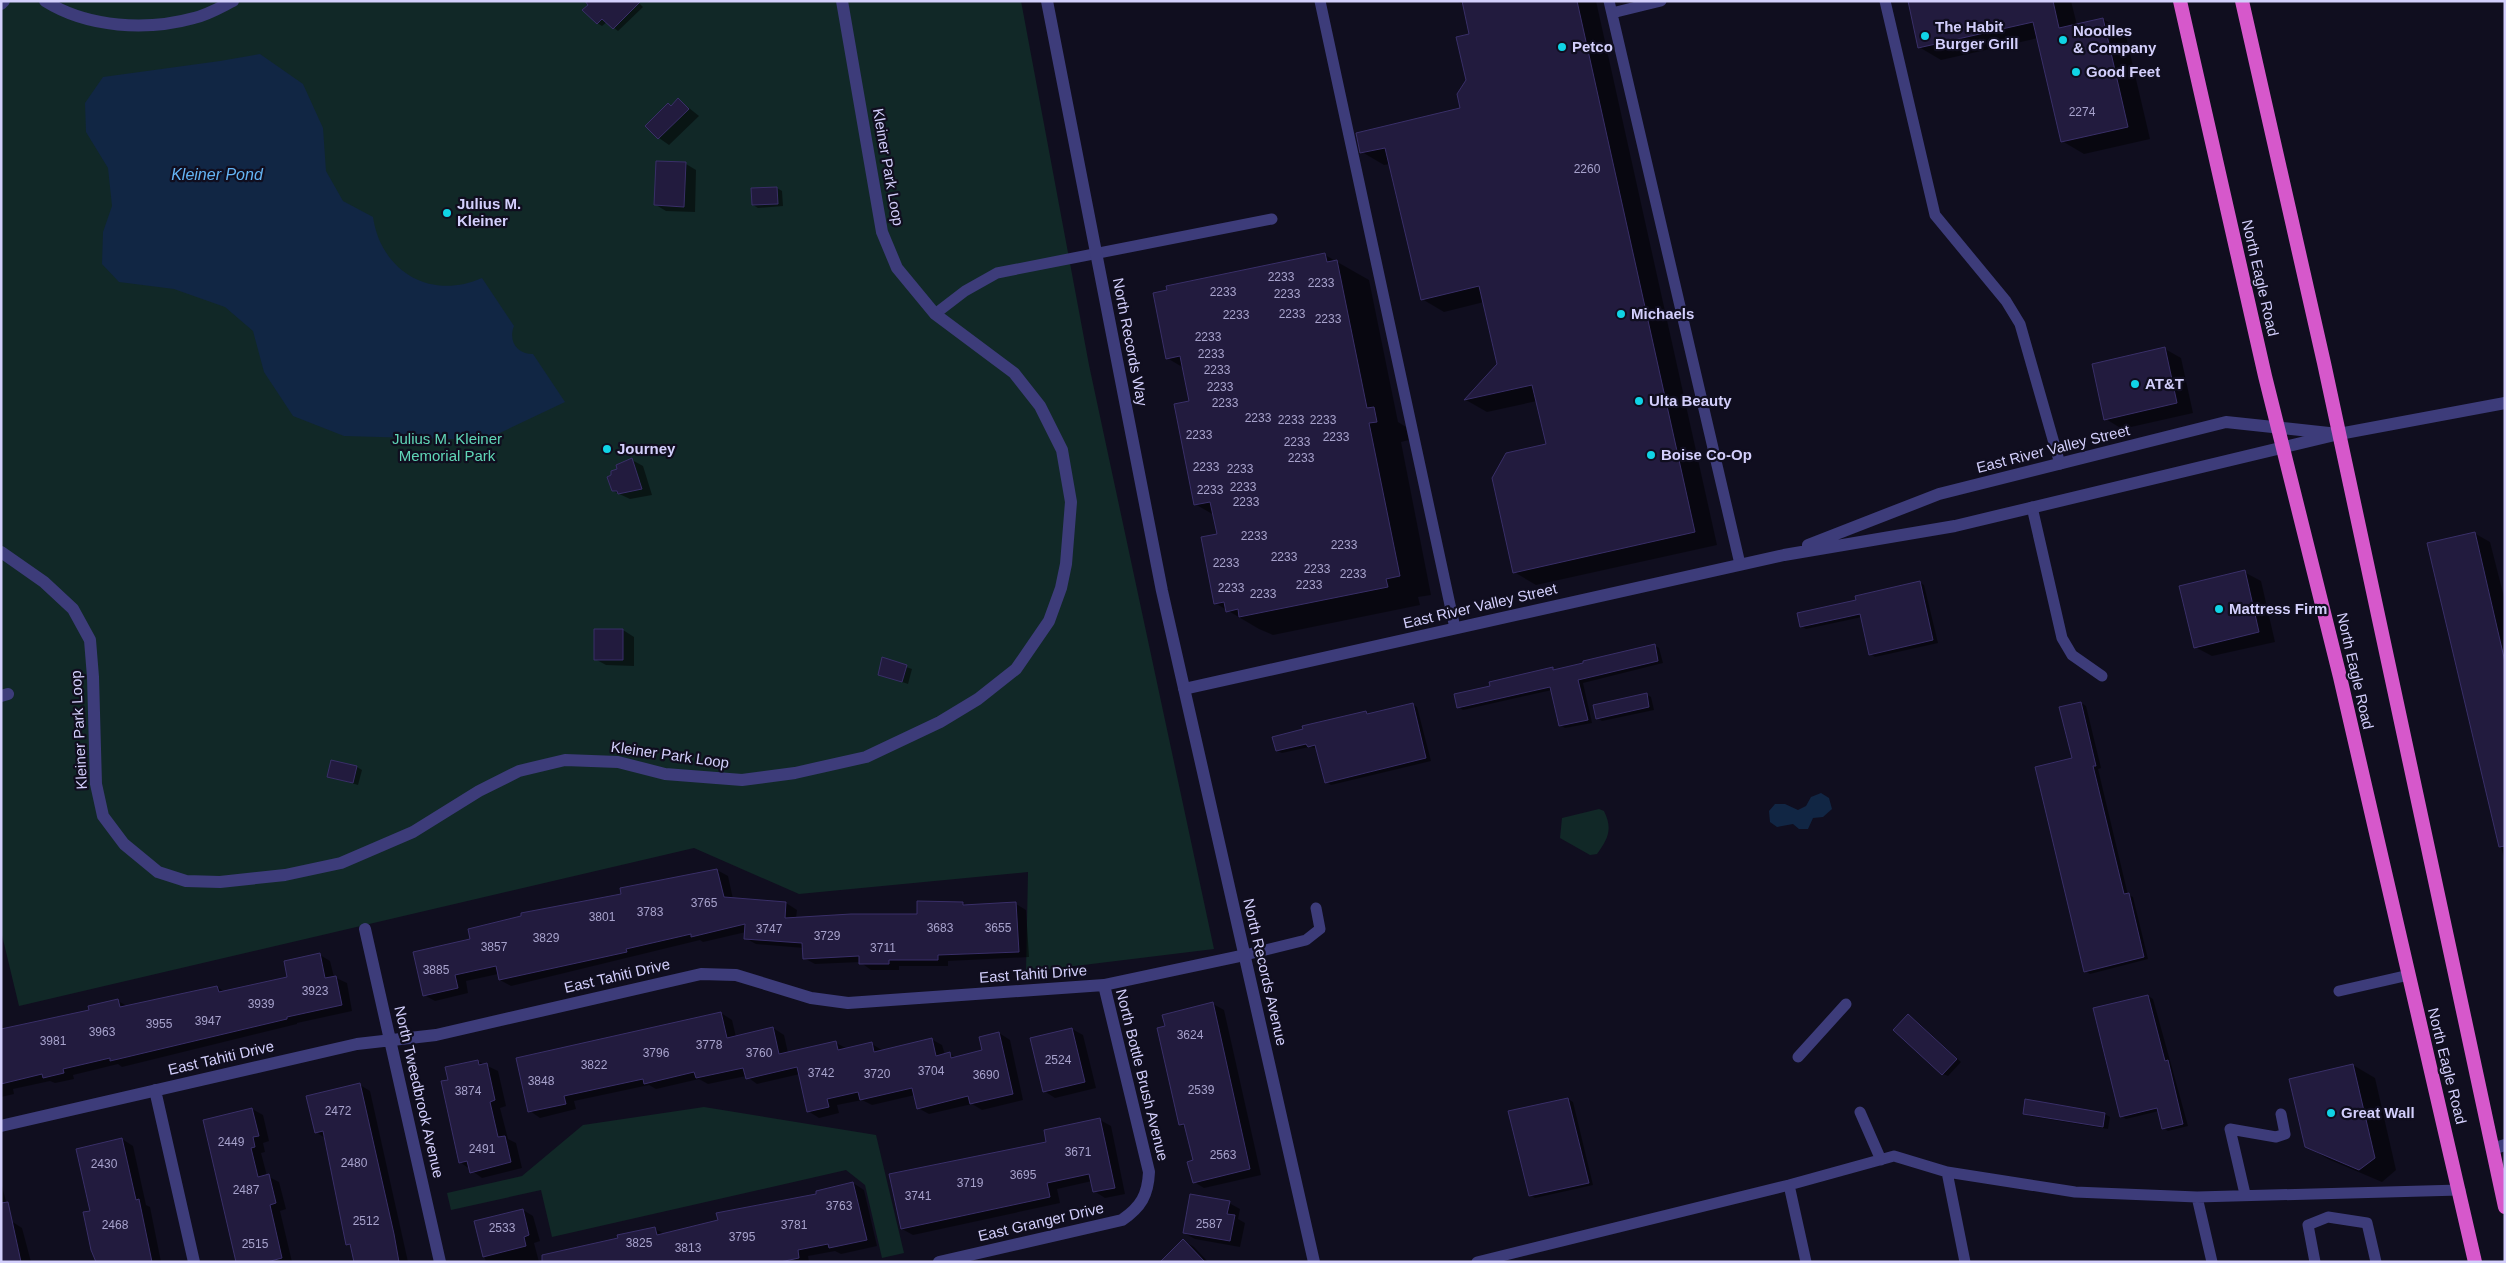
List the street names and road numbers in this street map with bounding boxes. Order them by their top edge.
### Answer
street label: Kleiner Park Loop [870,107,907,227]
street label: North Eagle Road [2239,218,2282,338]
street label: North Records Way [1110,276,1151,408]
street label: East River Valley Street [1975,421,2132,476]
street label: East River Valley Street [1401,579,1559,631]
street label: North Eagle Road [2334,611,2377,731]
street label: Kleiner Park Loop [67,670,90,790]
street label: Kleiner Park Loop [610,738,730,771]
street label: North Records Avenue [1240,897,1291,1047]
street label: East Tahiti Drive [562,955,671,996]
street label: East Tahiti Drive [978,961,1087,986]
street label: North Bottle Brush Avenue [1113,987,1172,1163]
street label: North Tweedbrook Avenue [391,1004,448,1180]
street label: North Eagle Road [2425,1006,2470,1126]
street label: East Tahiti Drive [166,1037,275,1078]
street label: East Granger Drive [976,1199,1105,1244]

